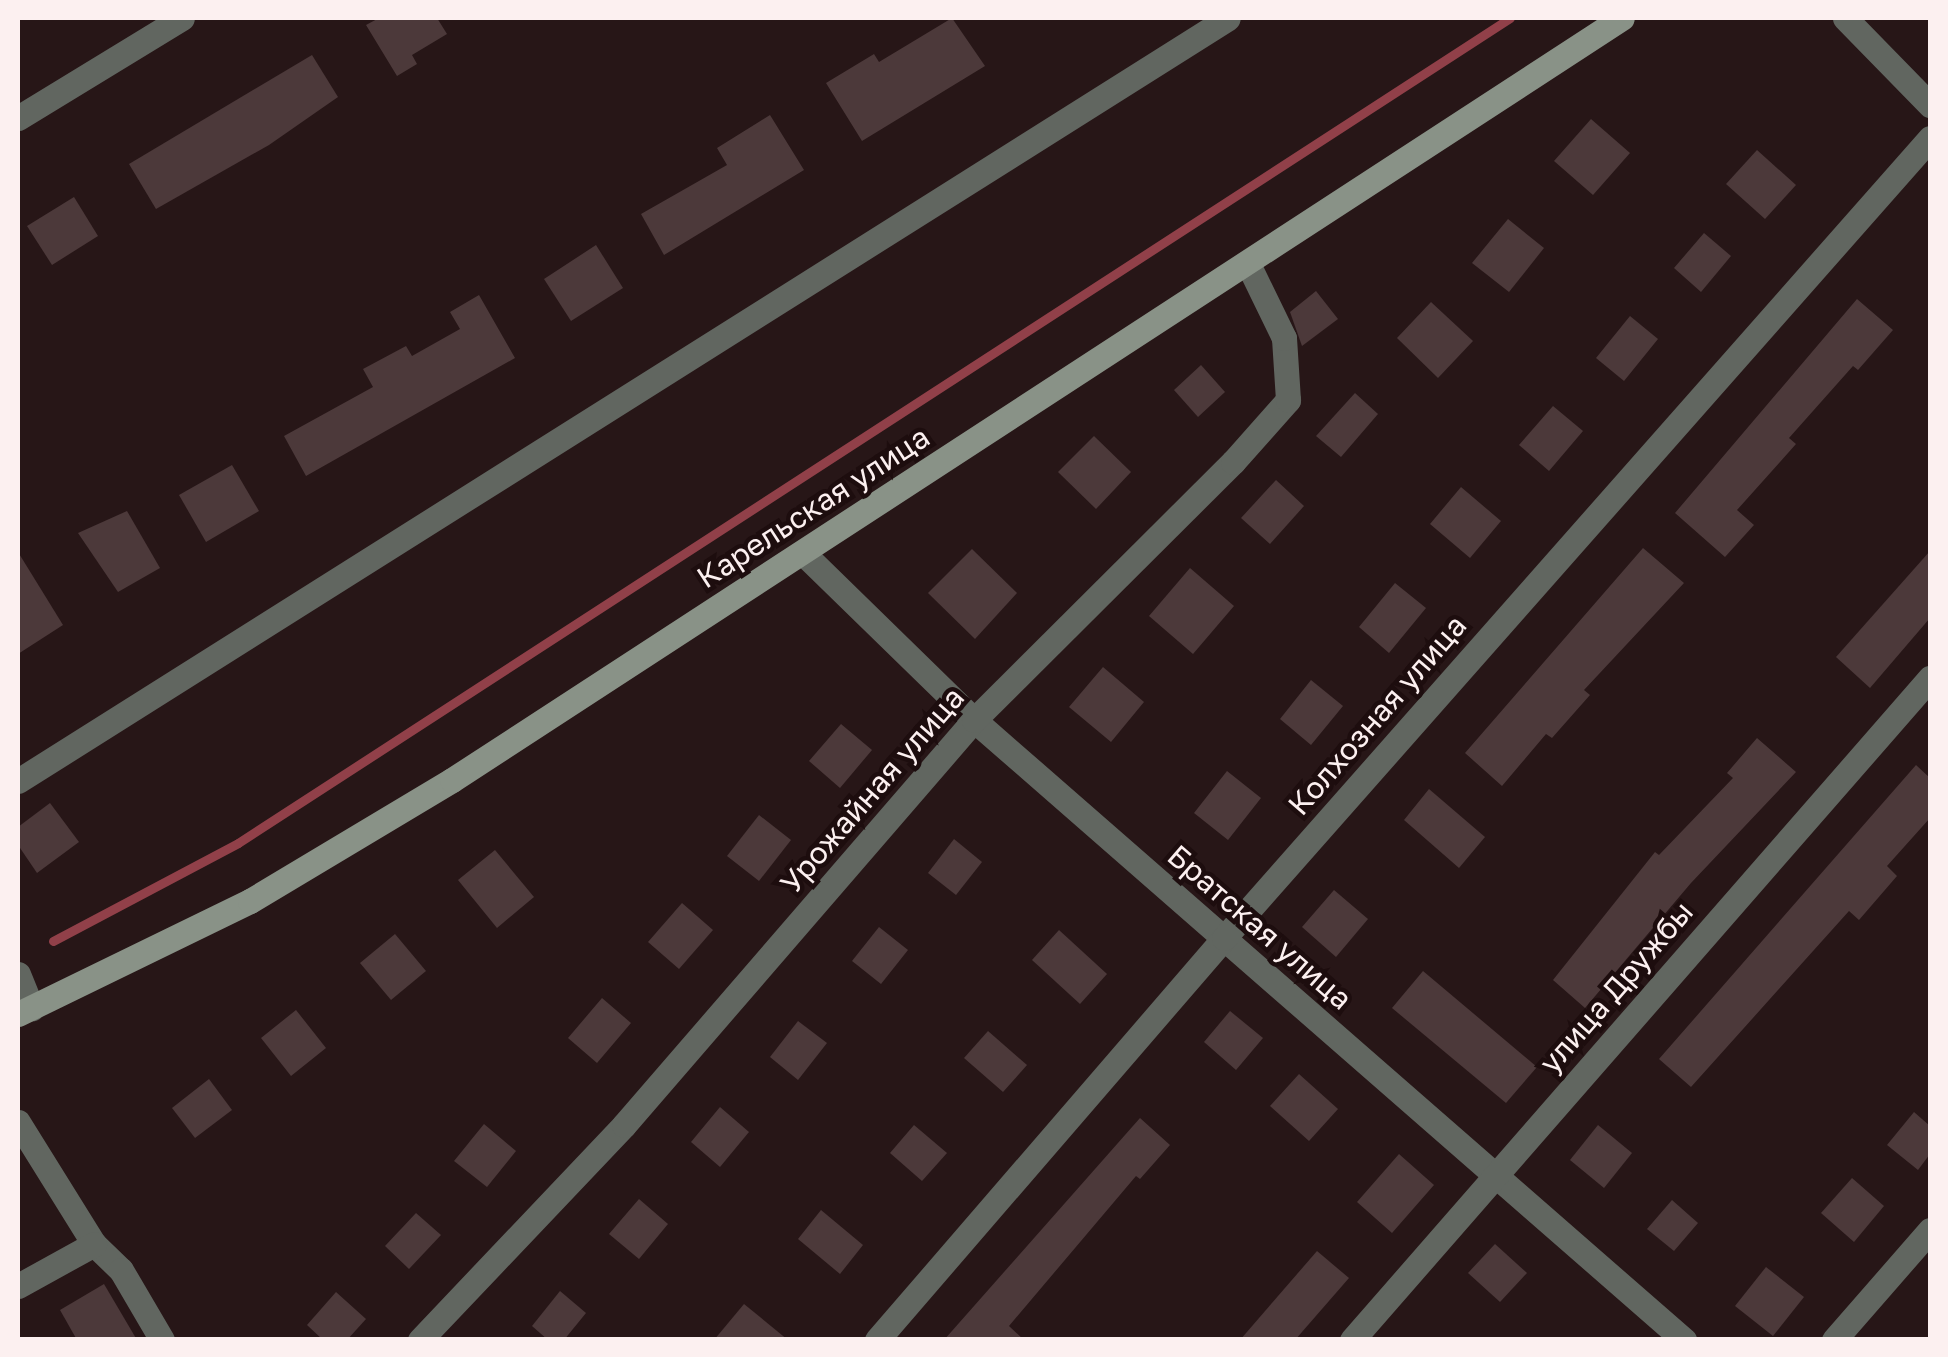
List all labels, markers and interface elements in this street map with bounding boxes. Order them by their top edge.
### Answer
street label: Карельская улица [690,419,936,595]
street label: Колхозная улица [1280,608,1474,822]
street label: Урожайная улица [773,680,971,900]
street label: Братская улица [1161,837,1359,1017]
street label: улица Дружбы [1532,894,1700,1080]

